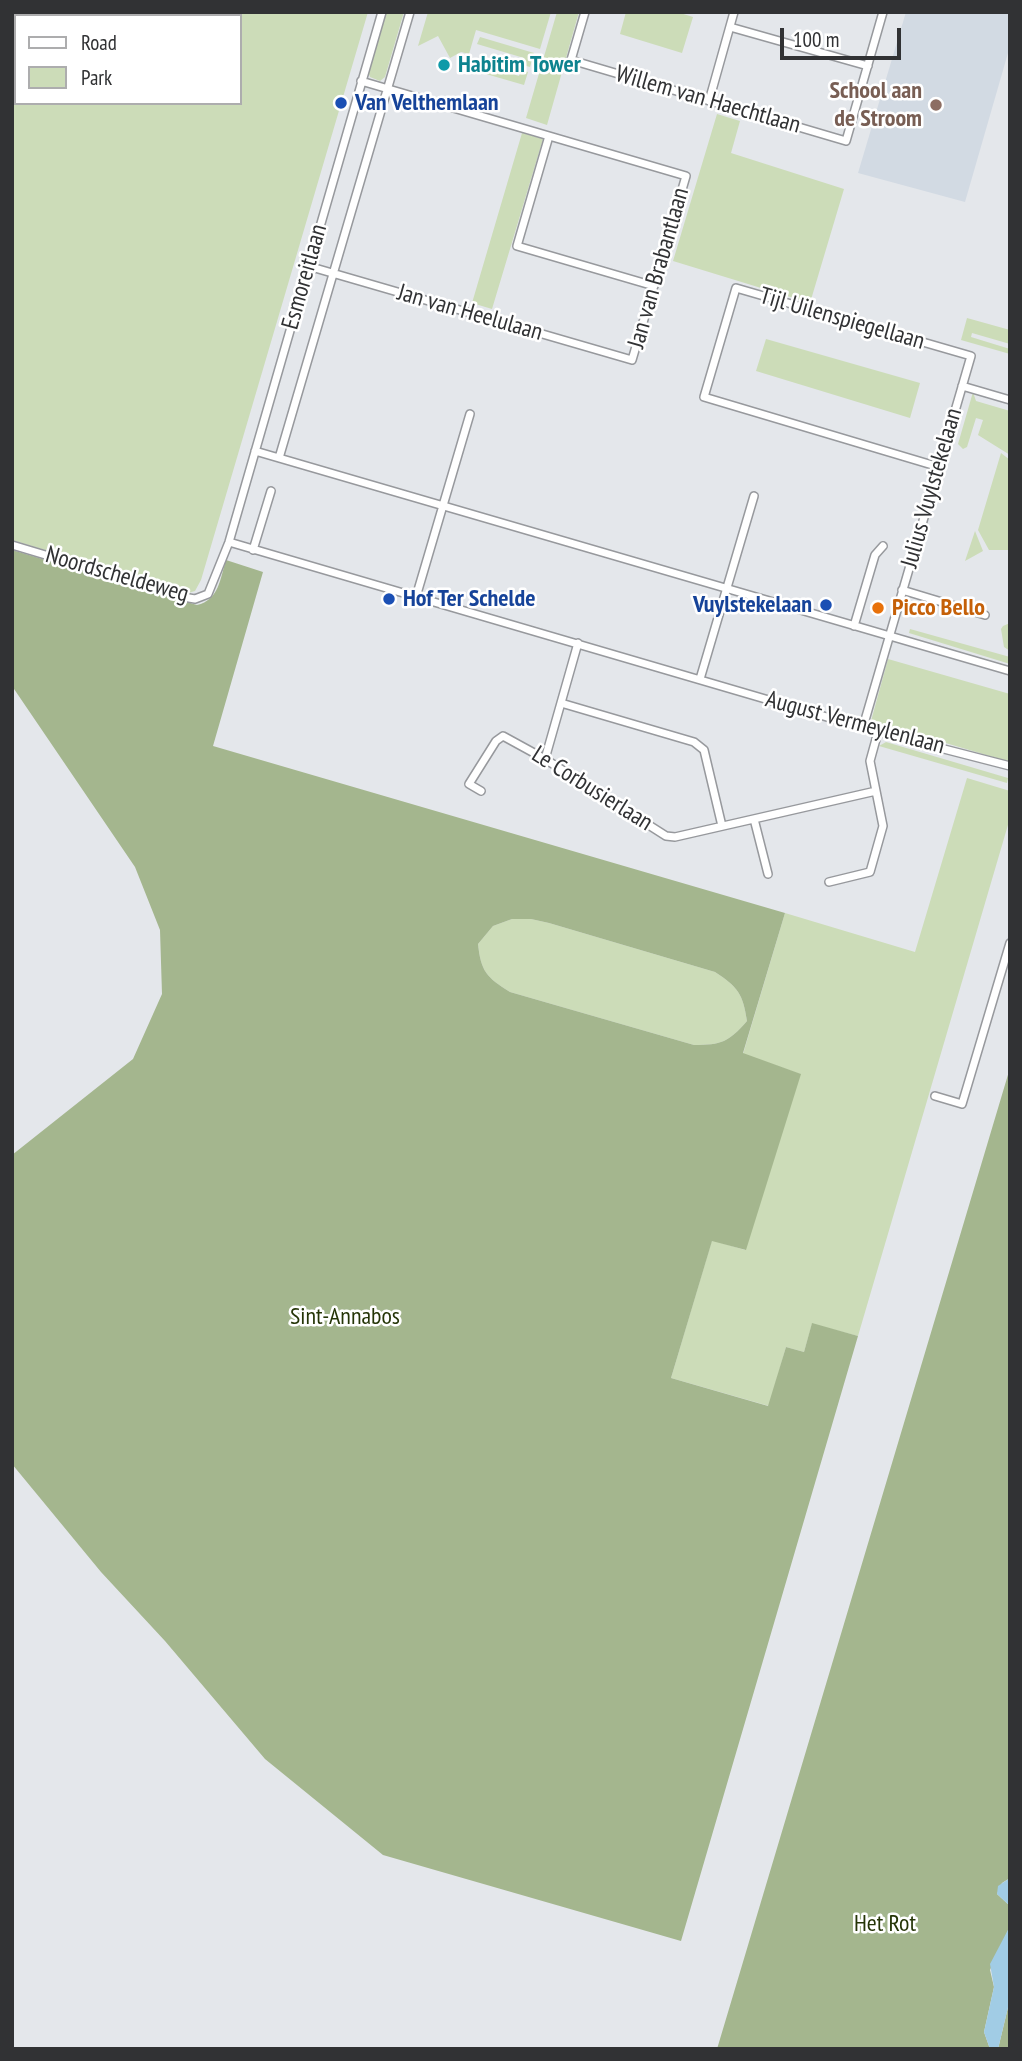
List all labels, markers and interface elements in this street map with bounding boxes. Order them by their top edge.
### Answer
legend [14,14,242,105]
scale bar [784,14,905,58]
text: 100 m [793,26,839,53]
text: Road [81,29,117,56]
place label: Habitim Tower [458,51,581,79]
marker: Habitim Tower [436,57,452,73]
street label: Willem van Haechtlaan [612,60,804,140]
text: Park [81,64,112,91]
place label: School aan de Stroom [830,77,922,133]
place label: Van Velthemlaan [355,89,499,117]
marker: Van Velthemlaan [333,95,349,111]
marker: School aan de Stroom [928,97,944,113]
street label: Jan van Brabantlaan [622,184,696,352]
street label: Esmoreitlaan [276,221,334,333]
street label: Jan van Heelulaan [394,279,546,347]
street label: Tijl Uilenspiegellaan [756,282,928,356]
street label: Julius Vuylstekelaan [895,405,969,571]
street label: Noordscheldeweg [42,541,192,609]
place label: Hof Ter Schelde [403,585,535,613]
marker: Hof Ter Schelde [381,591,397,607]
place label: Vuylstekelaan [693,591,812,619]
place label: Picco Bello [892,594,985,622]
marker: Vuylstekelaan [818,597,834,613]
marker: Picco Bello [870,600,886,616]
street label: August Vermeylenlaan [762,685,948,761]
street label: Le Corbusierlaan [526,740,658,838]
park label: Sint-Annabos [290,1303,400,1331]
park label: Het Rot [854,1910,916,1938]

